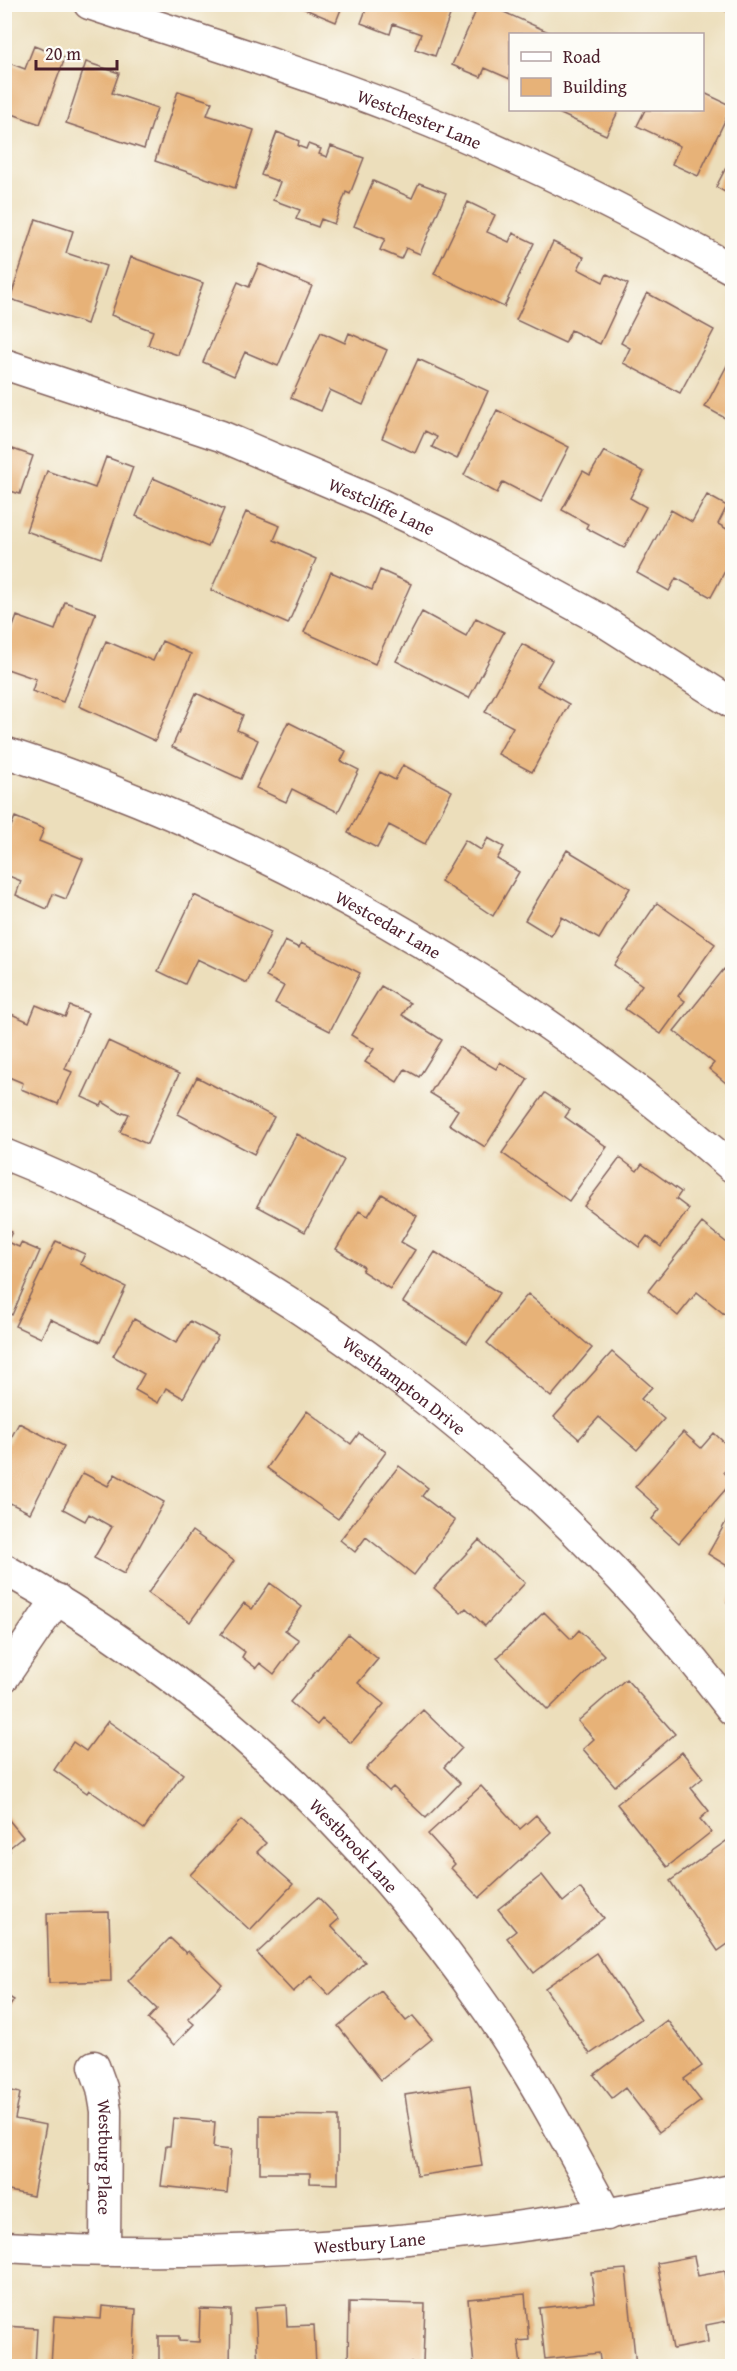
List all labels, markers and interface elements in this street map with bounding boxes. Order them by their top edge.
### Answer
scale bar [36,33,117,71]
legend [509,33,704,111]
text: 20 m [45,40,81,67]
text: Road [563,43,601,70]
text: Building [563,73,627,100]
street label: Westchester Lane [354,81,486,156]
street label: Westcliffe Lane [325,470,440,542]
street label: Westcedar Lane [331,883,447,965]
street label: Westhampton Drive [337,1329,472,1441]
street label: Westbrook Lane [303,1792,405,1898]
street label: Westburg Place [91,2097,120,2215]
street label: Westbury Lane [313,2224,427,2260]

